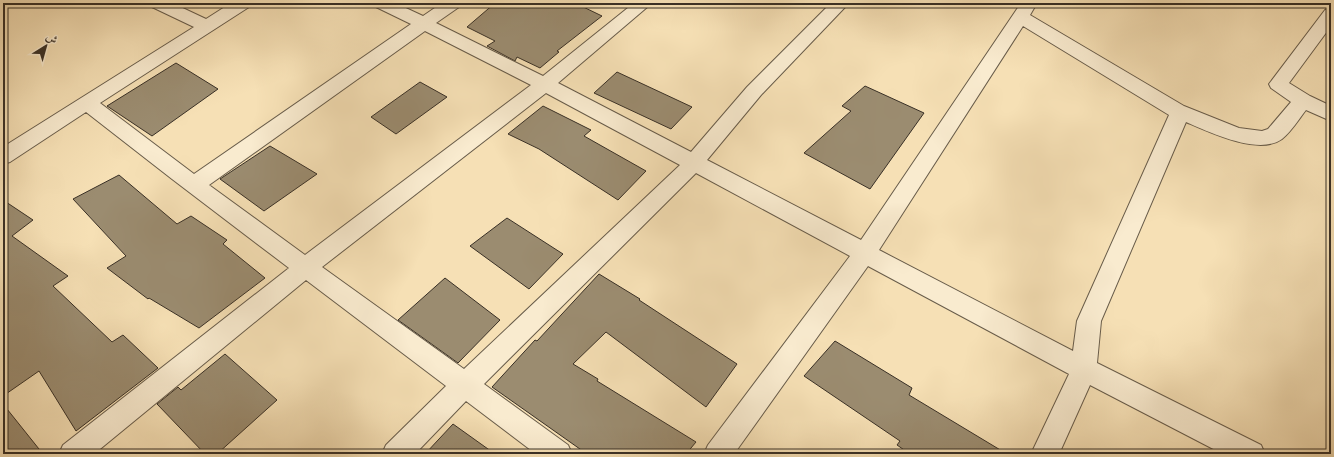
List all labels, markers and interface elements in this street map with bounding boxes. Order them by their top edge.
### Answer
north arrow [26,26,66,66]
text: ش [43,30,60,47]

